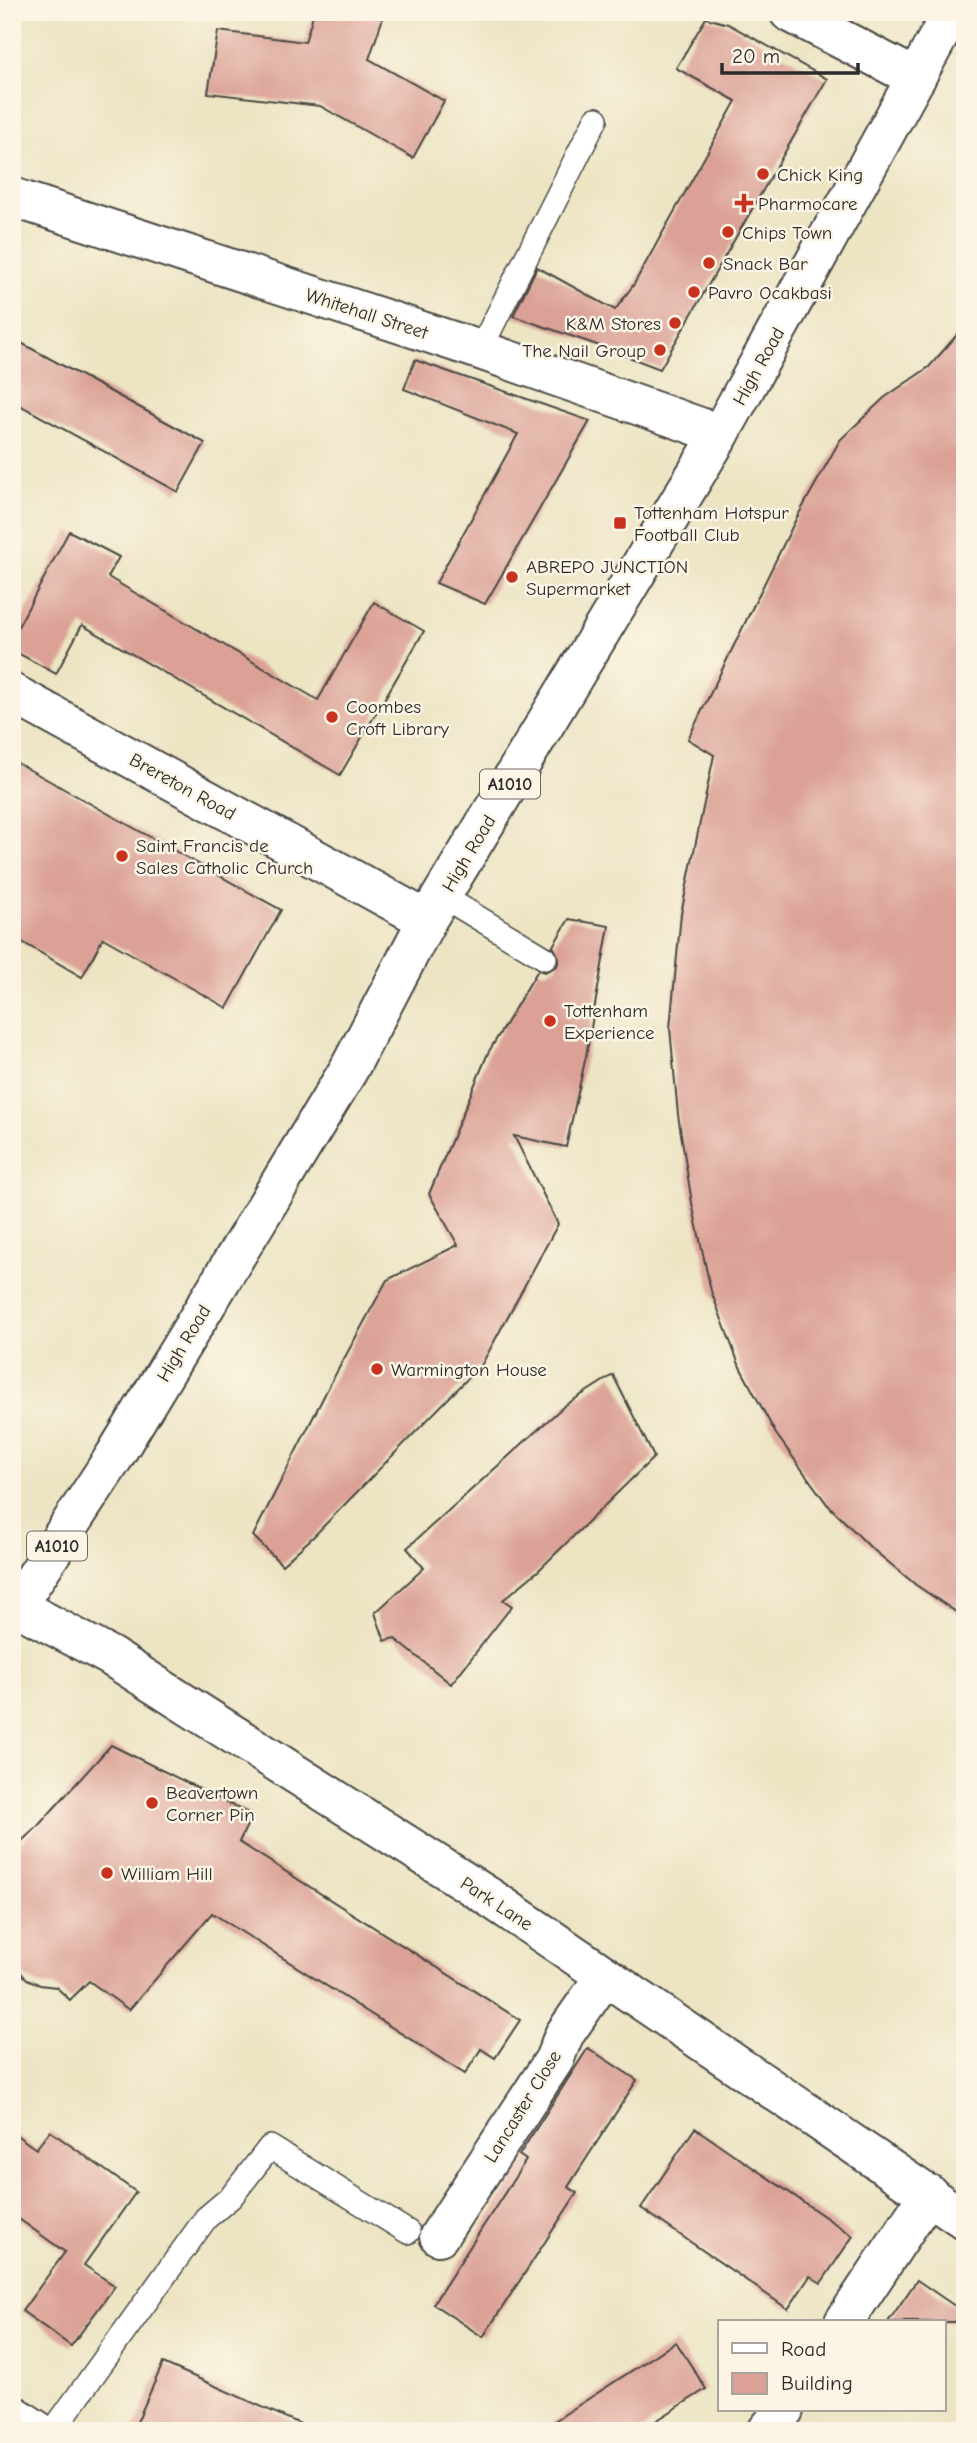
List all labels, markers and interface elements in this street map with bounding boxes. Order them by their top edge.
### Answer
scale bar [722,32,858,76]
text: 20 m [732,44,780,68]
place label: Chick King [777,164,863,186]
marker: Chick King [755,166,771,182]
place label: Pharmocare [758,193,858,215]
marker: Pharmocare [736,195,752,211]
place label: Chips Town [742,222,832,244]
marker: Chips Town [720,224,736,240]
place label: Snack Bar [723,253,808,275]
marker: Snack Bar [701,255,717,271]
place label: Pavro Ocakbasi [708,282,832,304]
street label: Whitehall Street [303,284,431,344]
marker: Pavro Ocakbasi [686,284,702,300]
place label: K&M Stores [566,313,661,335]
marker: K&M Stores [667,315,683,331]
street label: High Road [728,324,789,409]
place label: The Nail Group [522,340,646,362]
marker: The Nail Group [652,342,668,358]
place label: Tottenham Hotspur Football Club [634,502,789,546]
marker: Tottenham Hotspur Football Club [612,515,628,531]
place label: ABREPO JUNCTION Supermarket [526,556,688,600]
marker: ABREPO JUNCTION Supermarket [504,569,520,585]
place label: Coombes Croft Library [346,696,449,740]
marker: Coombes Croft Library [324,709,340,725]
street label: Brereton Road [126,749,239,825]
road number: A1010 [480,770,540,798]
street label: High Road [437,811,500,896]
place label: Saint Francis de Sales Catholic Church [136,835,313,879]
marker: Saint Francis de Sales Catholic Church [114,848,130,864]
place label: Tottenham Experience [564,1000,655,1044]
marker: Tottenham Experience [542,1013,558,1029]
street label: High Road [152,1301,215,1386]
place label: Warmington House [391,1359,547,1381]
marker: Warmington House [369,1361,385,1377]
road number: A1010 [27,1532,87,1560]
place label: Beavertown Corner Pin [166,1782,258,1826]
marker: Beavertown Corner Pin [144,1795,160,1811]
place label: William Hill [121,1863,213,1885]
marker: William Hill [99,1865,115,1881]
street label: Park Lane [456,1872,537,1935]
street label: Lancaster Close [480,2047,566,2167]
legend [718,2320,946,2412]
text: Road [781,2337,826,2361]
text: Building [781,2371,853,2395]

